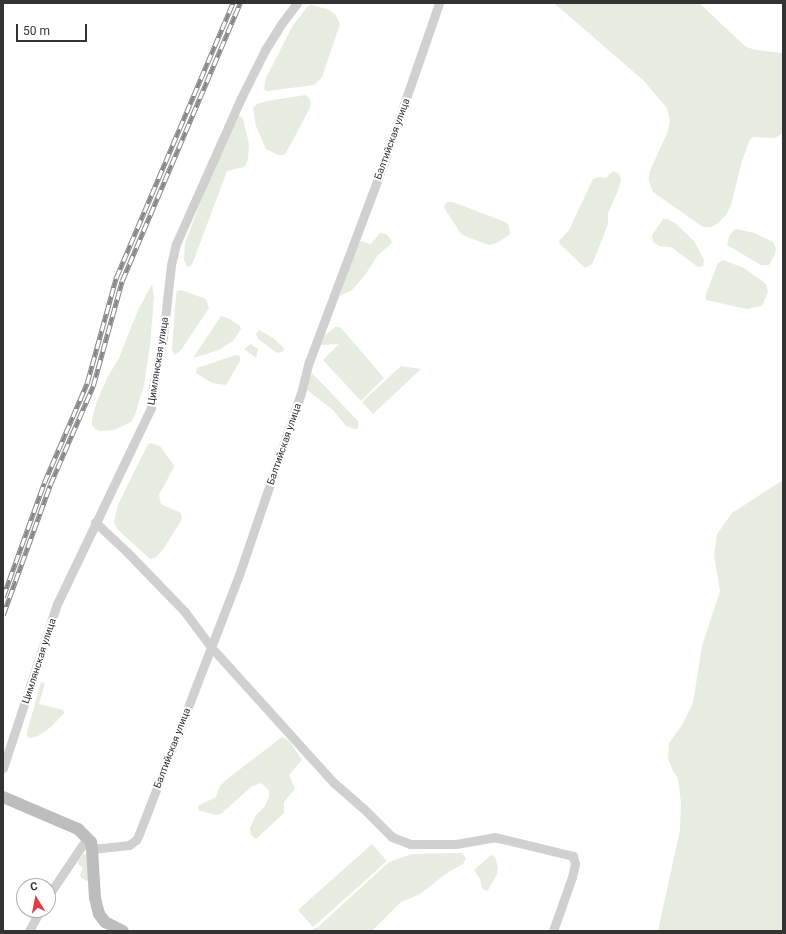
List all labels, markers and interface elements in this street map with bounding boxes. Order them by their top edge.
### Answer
scale bar [18,16,89,42]
text: 50 m [23,24,50,38]
street label: Балтийская улица [372,97,412,181]
street label: Цимлянская улица [145,316,171,406]
street label: Балтийская улица [264,402,304,486]
street label: Цимлянская улица [20,617,58,705]
street label: Балтийская улица [151,706,193,790]
north arrow [16,878,56,918]
text: С [29,880,39,894]

